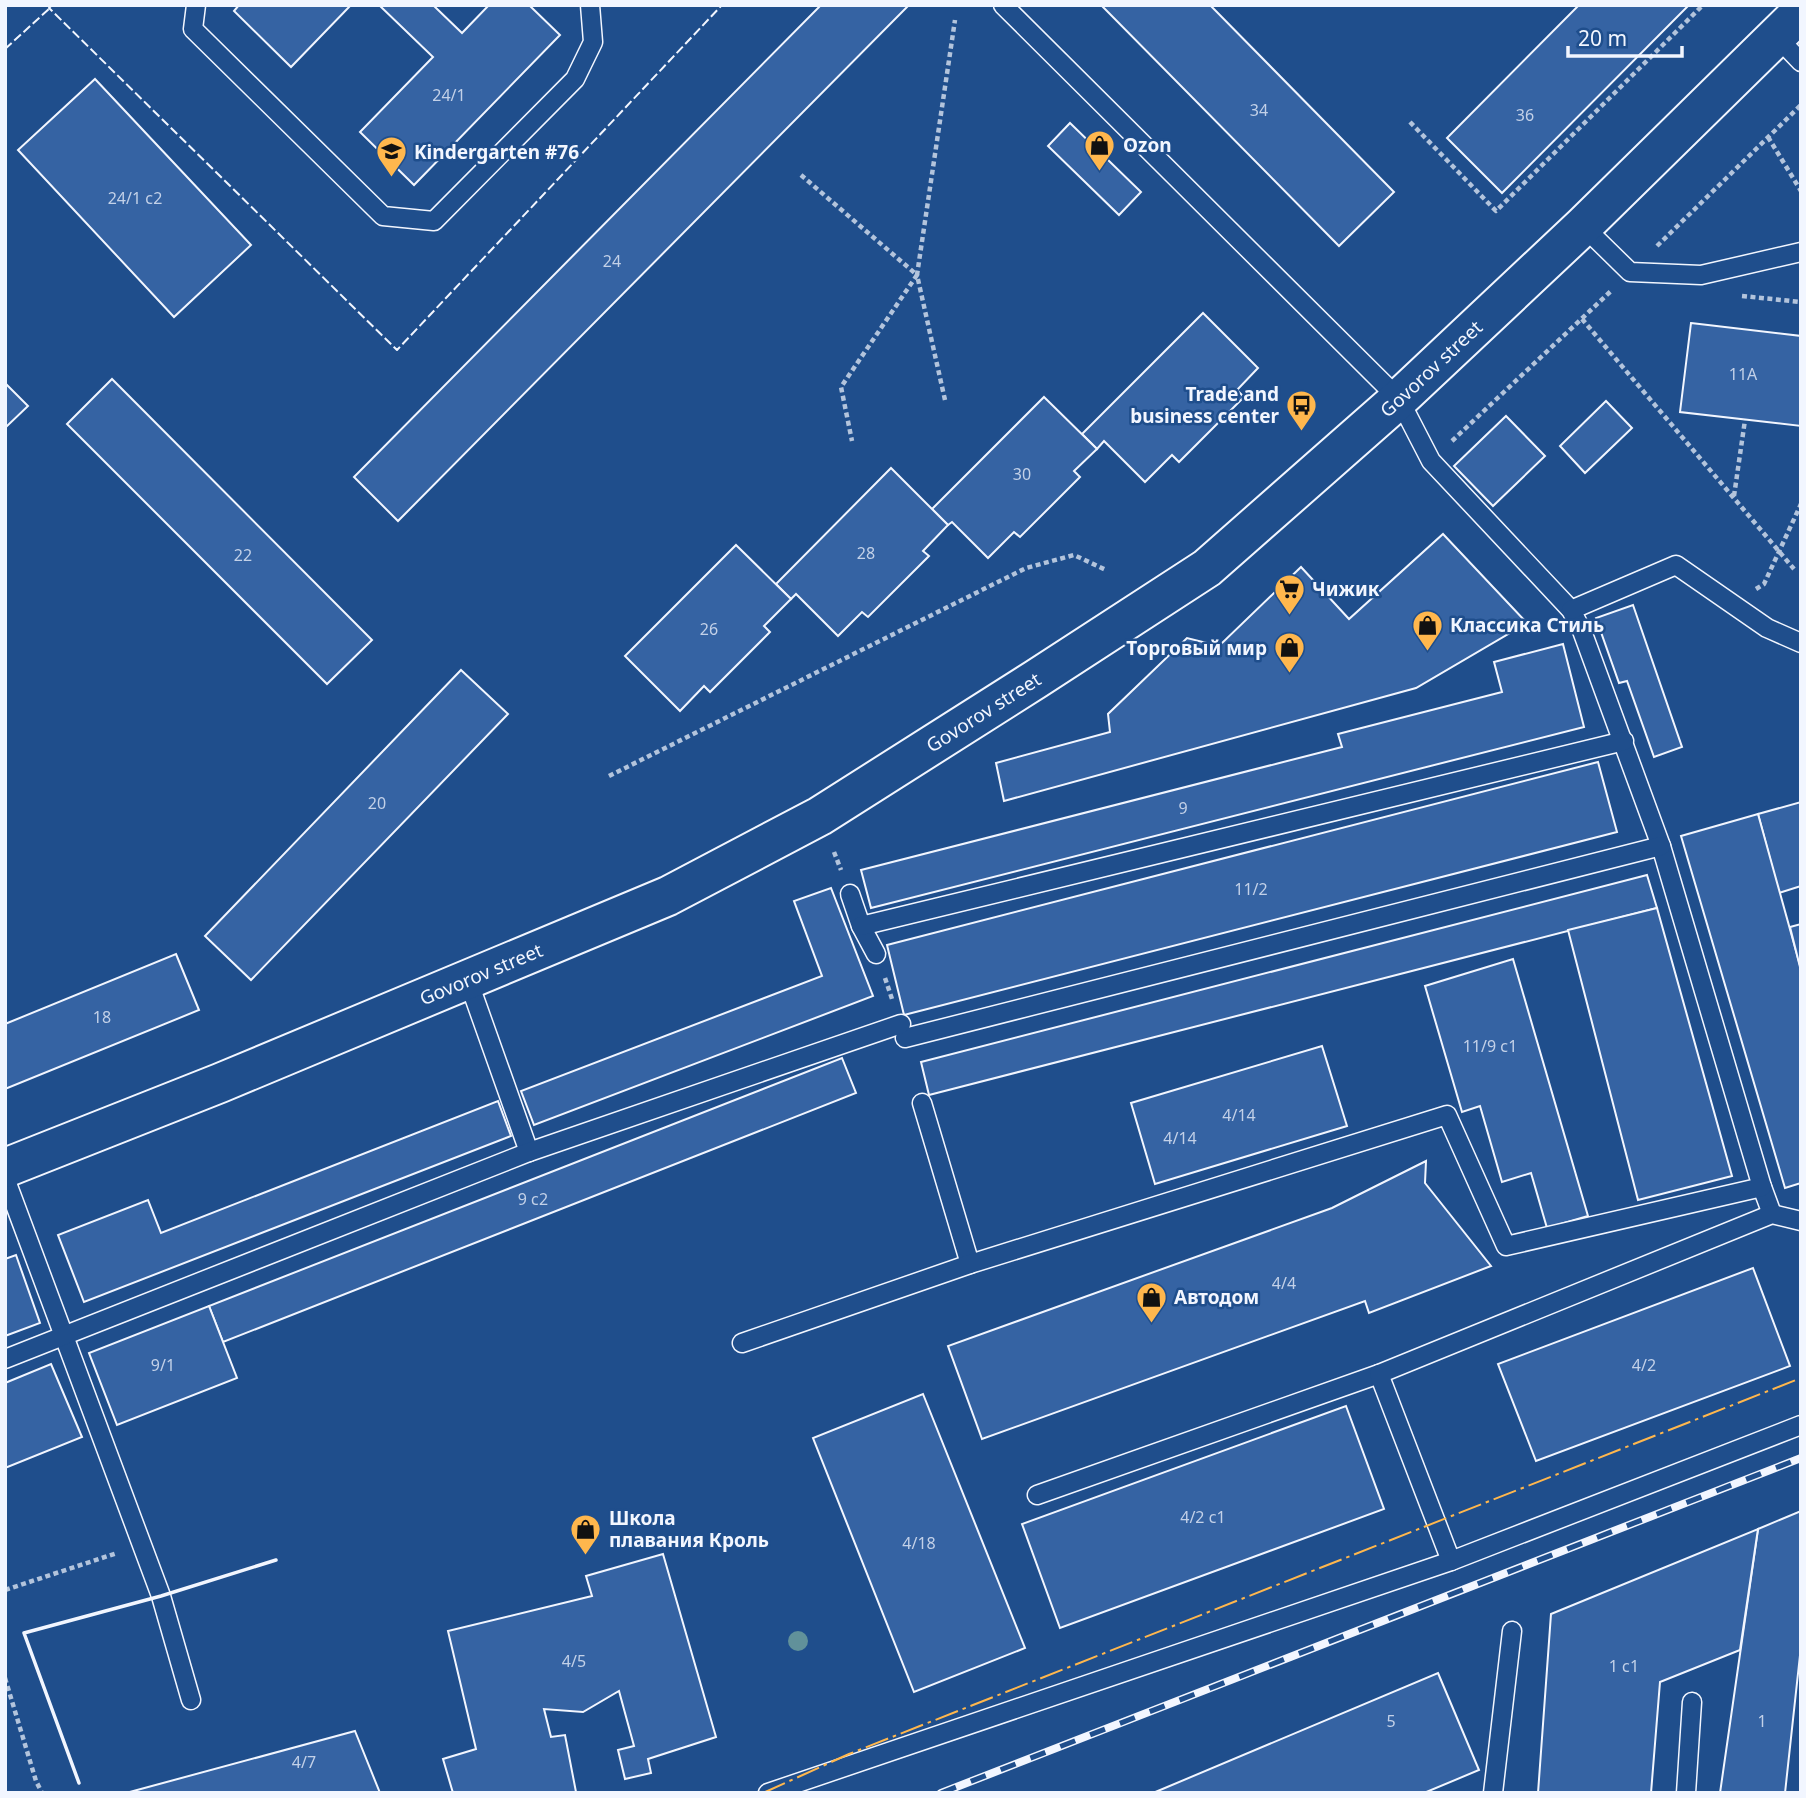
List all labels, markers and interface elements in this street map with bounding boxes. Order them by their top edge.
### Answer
scale bar [1568,14,1682,58]
text: 20 m [1578,24,1627,52]
house number: 24/1 [432,84,466,106]
house number: 34 [1250,99,1268,121]
house number: 36 [1516,104,1534,126]
shop icon: Ozon [1083,128,1117,172]
place label: Ozon [1123,132,1172,158]
school or university icon: Kindergarten #76 [374,135,408,179]
place label: Kindergarten #76 [414,139,579,165]
house number: 24/1 с2 [108,187,162,209]
house number: 24 [603,250,621,272]
street label: Govorov street [1374,314,1488,423]
house number: 11А [1729,363,1758,385]
place label: Trade and business center [1130,381,1279,429]
bus stop icon: Trade and business center [1285,388,1319,432]
house number: 30 [1013,463,1031,485]
house number: 28 [857,542,875,564]
house number: 22 [234,544,252,566]
supermarket icon: Чижик [1272,572,1306,616]
place label: Чижик [1312,576,1380,602]
shop icon: Классика Стиль [1410,608,1444,652]
place label: Классика Стиль [1450,612,1604,638]
house number: 26 [700,618,718,640]
shop icon: Торговый мир [1273,631,1307,675]
place label: Торговый мир [1126,635,1267,661]
street label: Govorov street [921,666,1046,758]
house number: 20 [368,792,386,814]
house number: 9 [1178,797,1188,819]
house number: 11/2 [1234,878,1268,900]
street label: Govorov street [416,937,547,1011]
house number: 18 [93,1006,111,1028]
house number: 11/9 с1 [1463,1035,1517,1057]
house number: 4/14 [1222,1104,1256,1126]
house number: 4/14 [1163,1127,1197,1149]
house number: 9 с2 [518,1188,548,1210]
house number: 4/4 [1272,1272,1296,1294]
shop icon: Автодом [1134,1280,1168,1324]
place label: Автодом [1174,1284,1259,1310]
house number: 9/1 [151,1354,175,1376]
house number: 4/2 [1632,1354,1656,1376]
place label: Школа плавания Кроль [609,1505,769,1553]
house number: 4/2 с1 [1180,1506,1226,1528]
shop icon: Школа плавания Кроль [569,1512,603,1556]
house number: 4/18 [902,1532,936,1554]
house number: 4/5 [562,1650,586,1672]
house number: 1 с1 [1609,1655,1639,1677]
house number: 5 [1386,1710,1396,1732]
house number: 1 [1757,1710,1767,1732]
house number: 4/7 [292,1751,316,1773]

